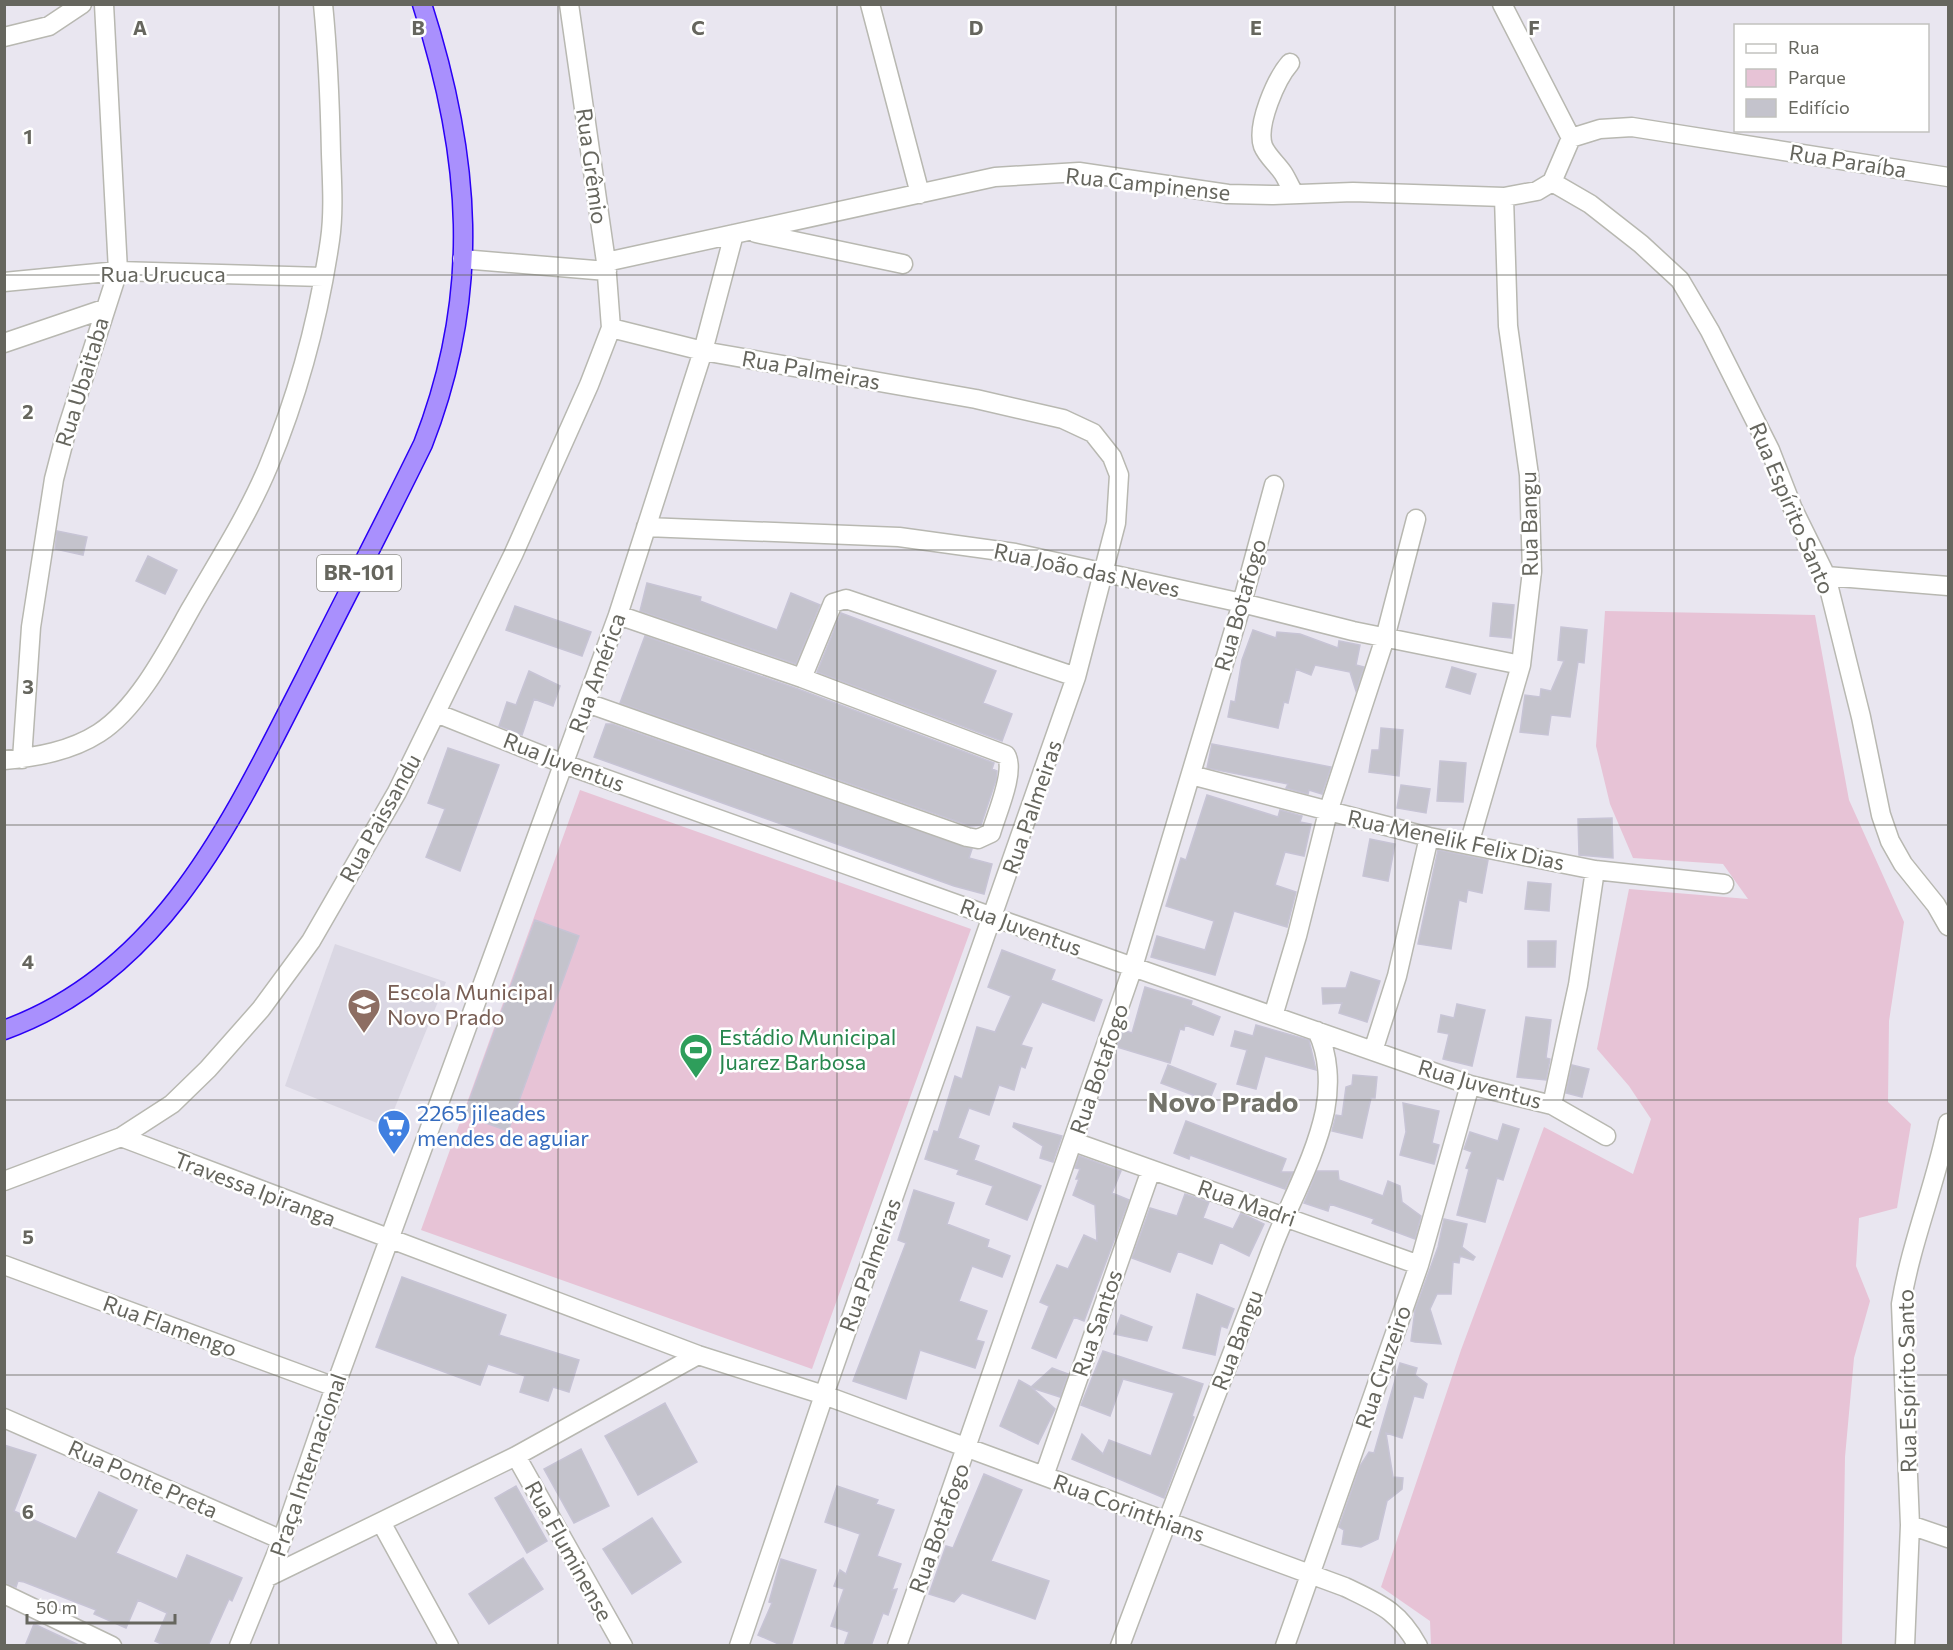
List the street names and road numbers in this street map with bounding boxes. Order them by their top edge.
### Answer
street label: Rua Grêmio [571,106,614,226]
street label: Rua Paraíba [1788,138,1909,183]
street label: Rua Campinense [1064,161,1232,206]
street label: Rua Urucuca [100,260,226,287]
street label: Rua Ubaitaba [49,314,114,450]
street label: Rua Palmeiras [740,344,882,395]
street label: Rua Espírito Santo [1744,418,1841,598]
street label: Rua Bangu [1514,471,1543,577]
street label: Rua Botafogo [1208,536,1271,674]
street label: Rua João das Neves [991,537,1183,602]
road number: BR-101 [317,555,401,591]
street label: Rua América [562,609,631,736]
street label: Rua Juventus [500,726,629,797]
street label: Rua Palmeiras [996,736,1067,877]
street label: Rua Paissandu [333,749,426,887]
street label: Rua Menelik Felix Dias [1345,803,1567,876]
street label: Rua Juventus [957,892,1086,961]
street label: Rua Botafogo [1064,1000,1134,1138]
street label: Rua Juventus [1415,1053,1545,1114]
street label: Travessa Ipiranga [170,1145,340,1232]
street label: Rua Madri [1194,1173,1300,1232]
street label: Rua Palmeiras [833,1194,906,1335]
street label: Rua Santos [1066,1266,1127,1380]
street label: Rua Bangu [1205,1286,1268,1394]
street label: Rua Flamengo [99,1289,241,1362]
street label: Rua Espírito Santo [1891,1289,1922,1473]
street label: Rua Cruzeiro [1349,1302,1416,1432]
street label: Praça Internacional [264,1370,352,1560]
street label: Rua Ponte Preta [64,1434,222,1524]
street label: Rua Botafogo [903,1459,975,1597]
street label: Rua Corinthians [1050,1468,1209,1547]
street label: Rua Fluminense [520,1476,619,1626]

